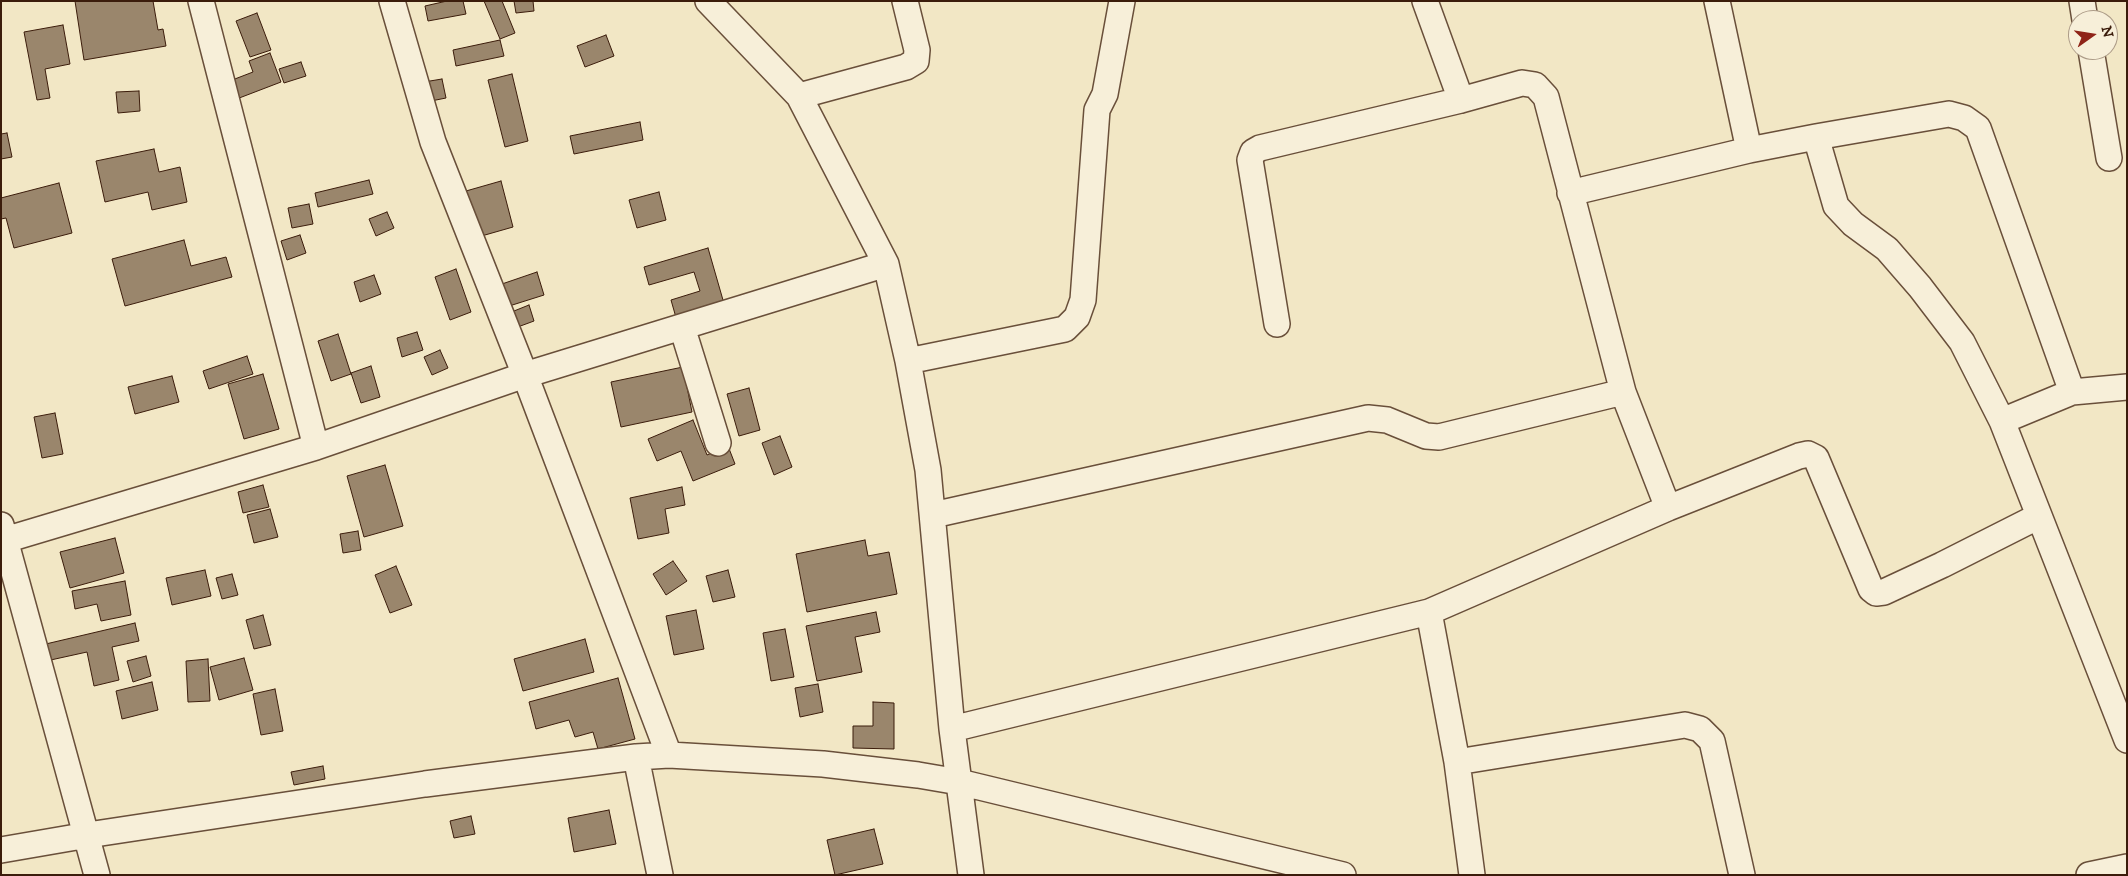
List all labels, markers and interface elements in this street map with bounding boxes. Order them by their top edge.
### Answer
north arrow [2068,10,2118,60]
text: N [2097,24,2117,39]

